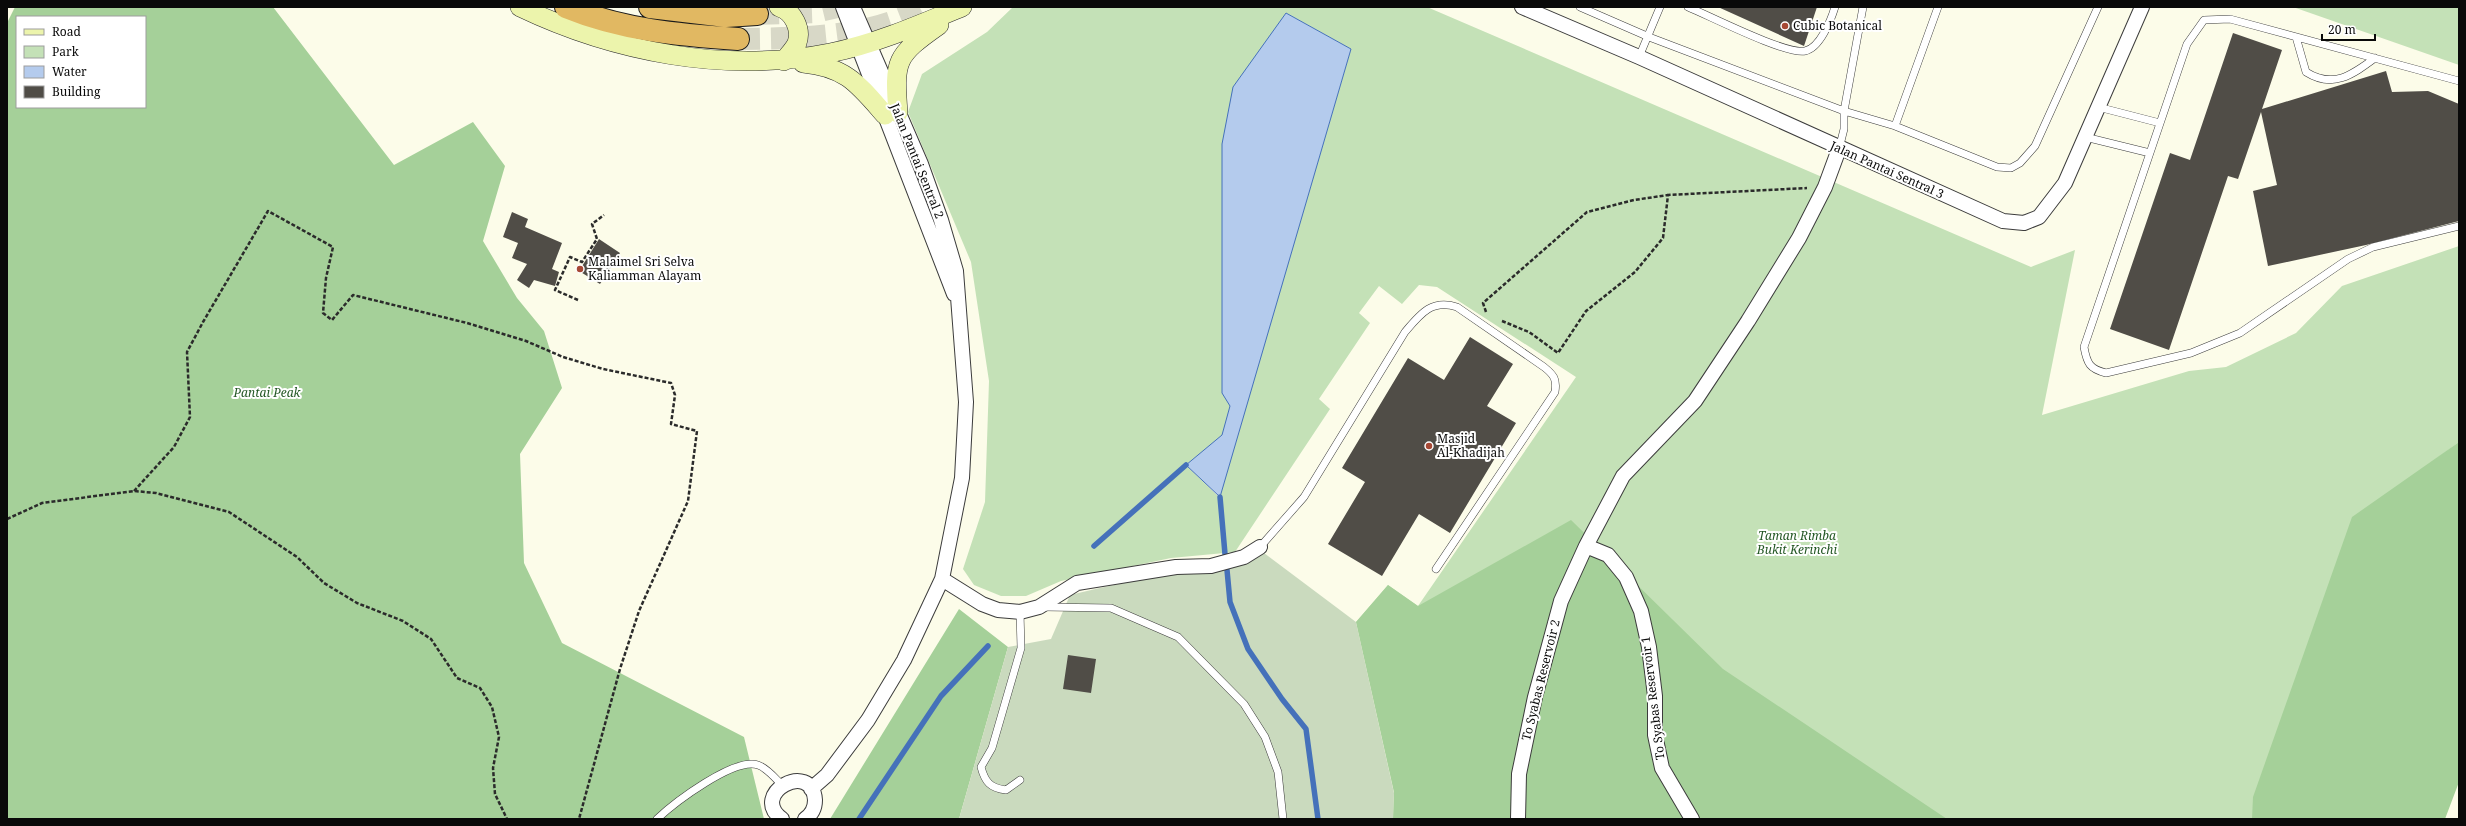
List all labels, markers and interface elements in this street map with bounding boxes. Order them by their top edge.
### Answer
legend [16,16,146,108]
scale bar [2322,16,2375,42]
place label: Cubic Botanical [1793,17,1882,34]
marker: Cubic Botanical [1780,21,1790,31]
text: 20 m [2328,21,2356,38]
text: Road [52,23,82,40]
text: Park [52,43,80,60]
text: Water [52,63,87,80]
text: Building [52,83,101,100]
street label: Jalan Pantai Sentral 2 [886,100,948,221]
street label: Jalan Pantai Sentral 3 [1827,136,1947,202]
place label: Malaimel Sri Selva Kaliamman Alayam [588,253,701,284]
marker: Malaimel Sri Selva Kaliamman Alayam [575,264,585,274]
park label: Pantai Peak [233,384,302,401]
place label: Masjid Al-Khadijah [1437,430,1505,461]
marker: Masjid Al-Khadijah [1424,441,1434,451]
park label: Taman Rimba Bukit Kerinchi [1756,527,1837,558]
street label: To Syabas Reservoir 2 [1517,618,1564,742]
street label: To Syabas Reservoir 1 [1636,635,1669,761]

